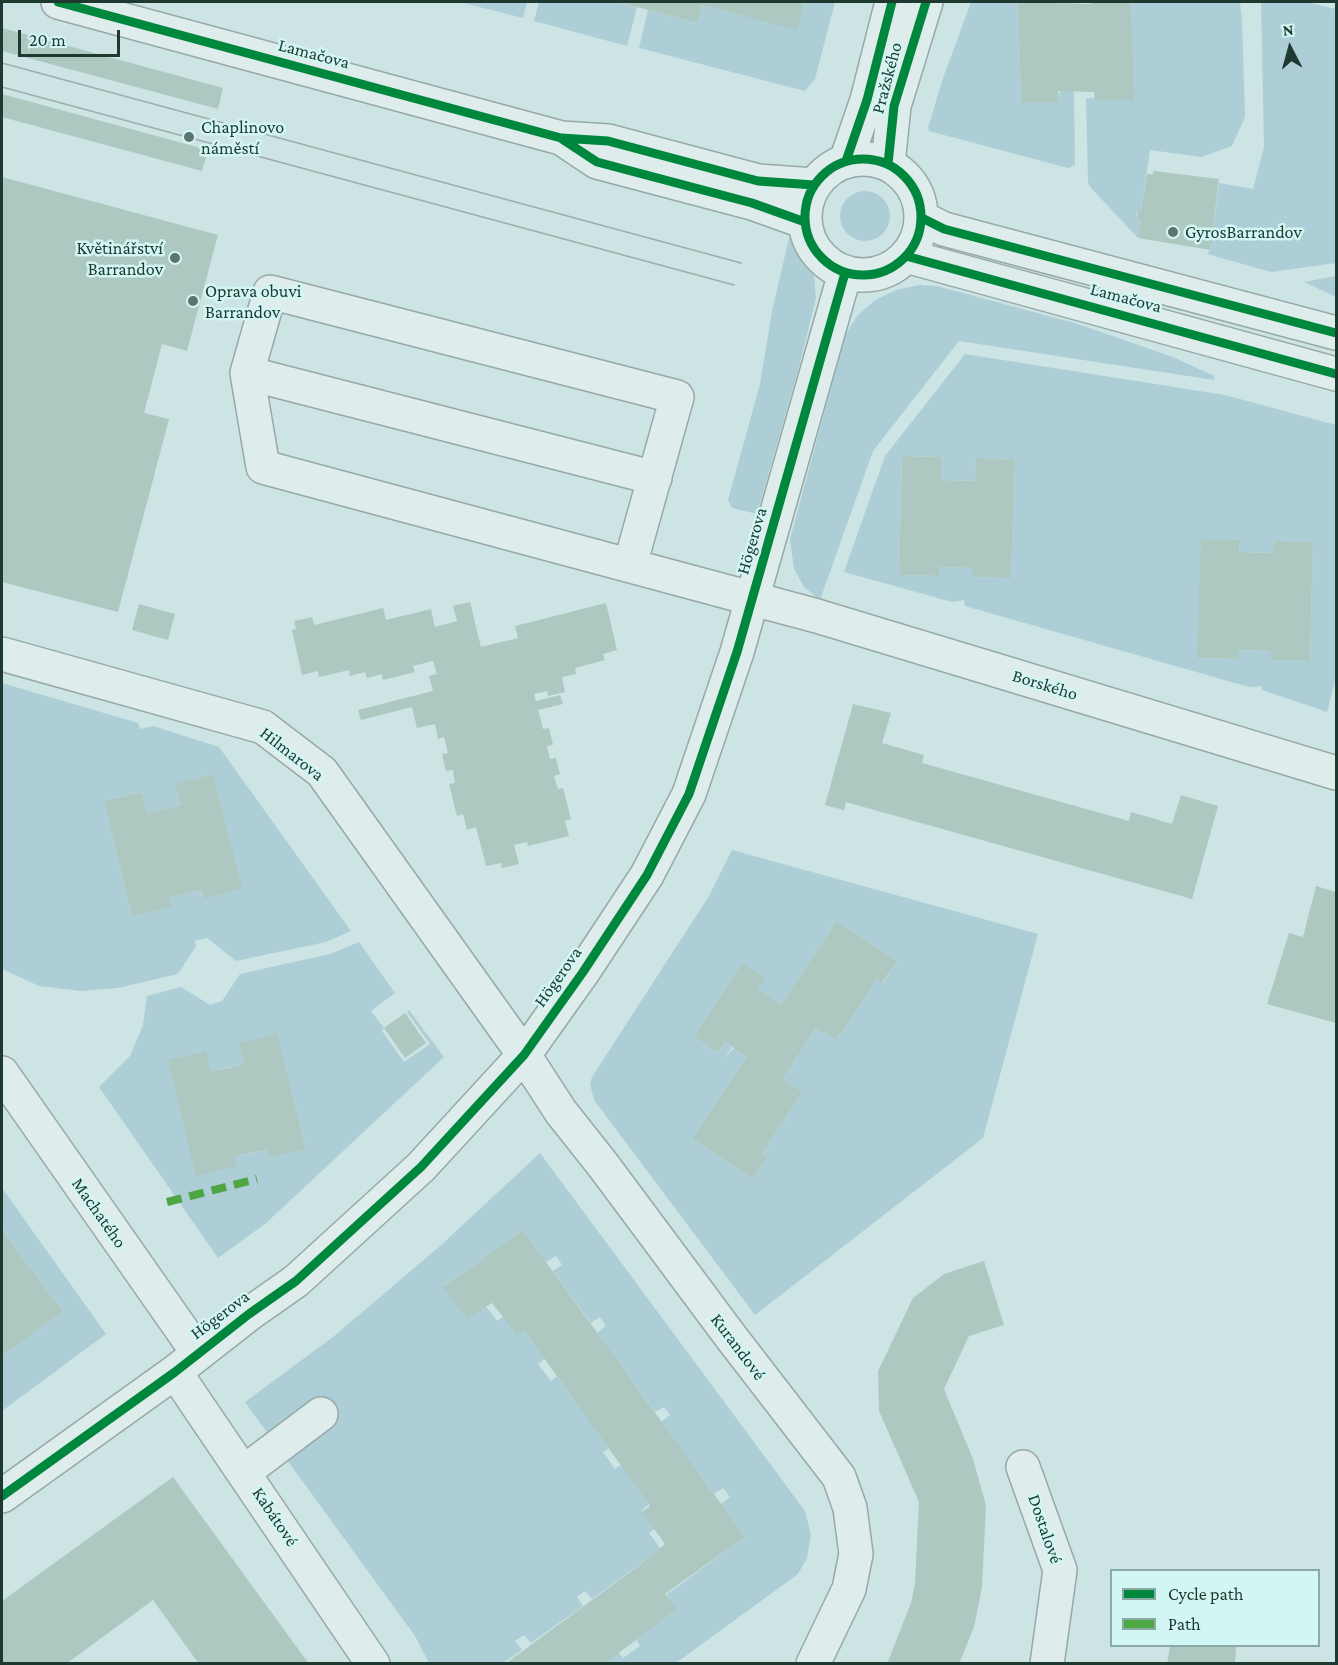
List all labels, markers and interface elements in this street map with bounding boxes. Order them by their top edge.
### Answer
scale bar [21,18,123,56]
north arrow [1260,18,1320,78]
text: N [1282,21,1294,39]
text: 20 m [29,30,66,50]
street label: Lamačova [276,34,352,74]
street label: Pražského [867,40,907,116]
place label: Chaplinovo náměstí [201,116,284,158]
marker: Chaplinovo náměstí [182,130,196,144]
place label: GyrosBarrandov [1185,221,1302,243]
marker: GyrosBarrandov [1166,225,1180,239]
place label: Květinářství Barrandov [76,237,163,280]
marker: Květinářství Barrandov [168,251,182,265]
street label: Lamačova [1088,278,1164,318]
place label: Oprava obuvi Barrandov [205,280,301,322]
marker: Oprava obuvi Barrandov [186,294,200,308]
street label: Högerova [732,505,772,577]
street label: Borského [1010,665,1080,705]
street label: Hilmarova [256,722,328,786]
street label: Högerova [529,943,587,1011]
street label: Machatého [67,1174,131,1252]
street label: Högerova [186,1286,254,1344]
street label: Kurandové [706,1309,770,1385]
street label: Kabátové [247,1483,303,1551]
street label: Dostalové [1023,1492,1067,1566]
legend [1110,1569,1320,1647]
text: Cycle path [1168,1584,1243,1604]
text: Path [1168,1614,1201,1634]

